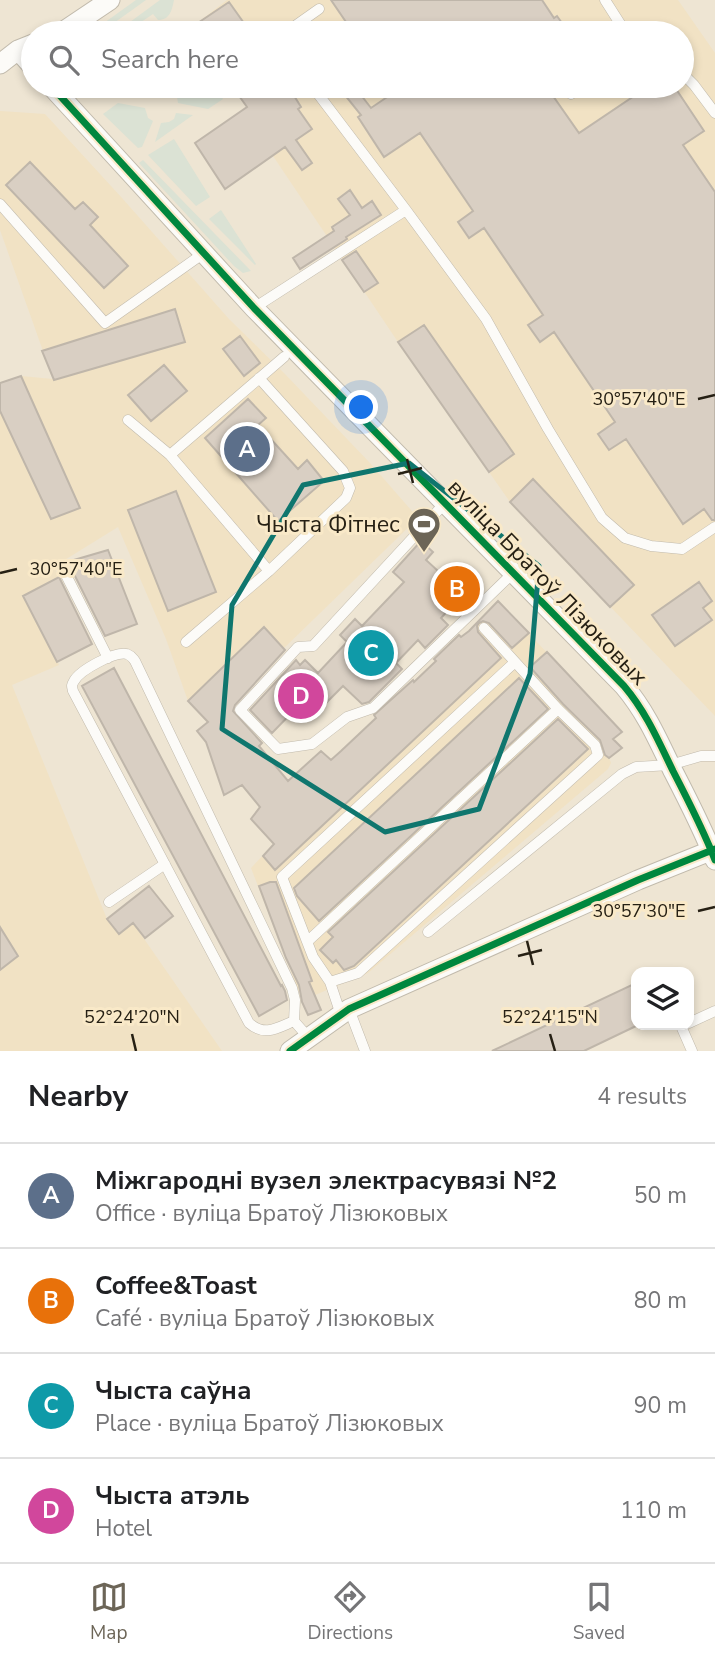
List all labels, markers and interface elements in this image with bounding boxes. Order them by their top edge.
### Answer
search box [21,21,694,98]
icon: search [45,41,83,79]
text: Search here [101,42,239,77]
text: 30°57'40"E [593,387,686,411]
your location [344,390,378,424]
pin: A [224,423,270,475]
street label: вуліца Братоў Лізюковых [441,472,654,692]
sports icon: Чыста Фітнес [405,505,443,554]
place label: Чыста Фітнес [256,509,400,540]
text: 30°57'40"E [30,557,123,581]
pin: B [434,563,480,615]
pin: C [348,627,394,679]
pin: D [278,670,324,722]
text: 30°57'30"E [593,899,686,923]
map controls [631,967,694,1030]
button: layers [631,967,694,1030]
text: 52°24'20"N [84,1005,180,1029]
text: 52°24'15"N [502,1005,598,1029]
text: Nearby [28,1076,128,1117]
text: 4 results [597,1081,687,1112]
text: Міжгародні вузел электрасувязі №2 [95,1163,557,1198]
text: A [42,1180,60,1211]
text: 50 m [634,1180,687,1211]
text: Office · вуліца Братоў Лізюковых [95,1198,448,1229]
text: Coffee&Toast [95,1268,257,1303]
text: B [43,1285,59,1316]
text: 80 m [634,1285,687,1316]
text: Café · вуліца Братоў Лізюковых [95,1303,434,1334]
text: Чыста саўна [95,1373,252,1408]
text: C [43,1390,59,1421]
text: 90 m [634,1390,687,1421]
text: Place · вуліца Братоў Лізюковых [95,1408,444,1439]
text: Чыста атэль [95,1478,250,1513]
text: D [42,1495,60,1526]
text: 110 m [620,1495,687,1526]
text: Hotel [95,1513,152,1544]
tab: Map [90,1578,128,1646]
tab: Directions [307,1578,393,1646]
tab: Saved [573,1578,625,1646]

